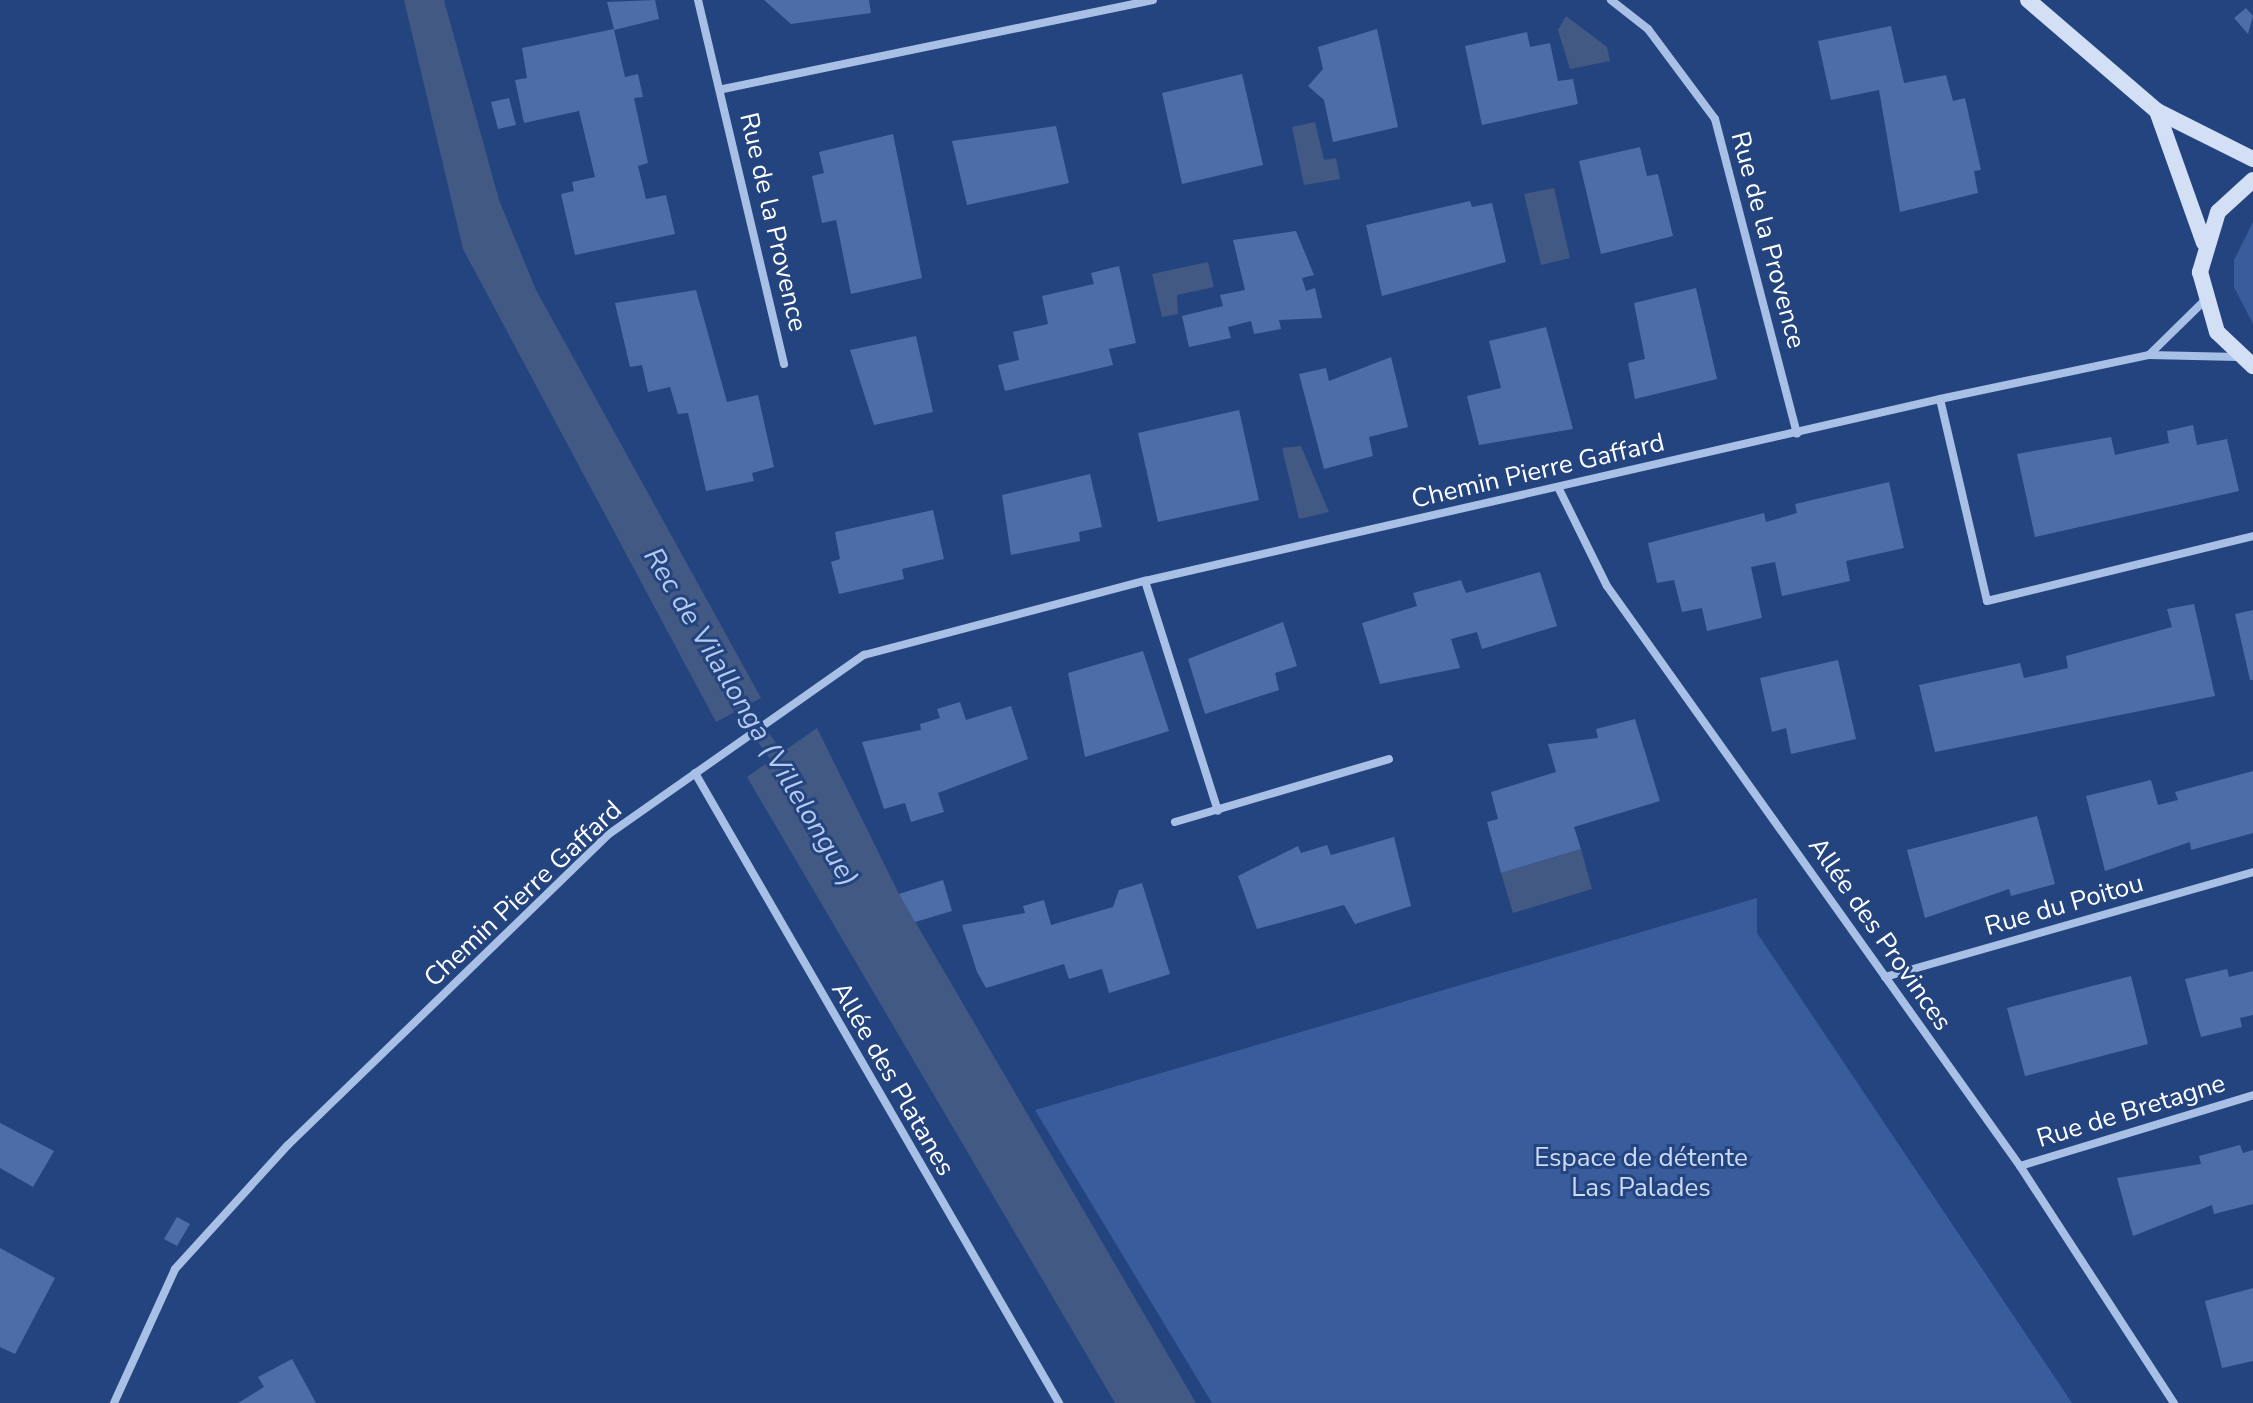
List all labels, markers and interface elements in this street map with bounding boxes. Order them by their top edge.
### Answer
street label: Rue de la Provence [733,110,813,334]
street label: Rue de la Provence [1724,128,1812,352]
street label: Chemin Pierre Gaffard [1408,427,1668,515]
water label: Rec de Vilallonga (Villelongue) [636,542,866,892]
street label: Chemin Pierre Gaffard [418,794,628,994]
street label: Allée des Provinces [1802,831,1958,1037]
street label: Rue du Poitou [1981,867,2147,943]
street label: Allée des Platanes [825,977,961,1181]
street label: Rue de Bretagne [2033,1068,2229,1154]
park label: Espace de détente Las Palades [1534,1142,1748,1204]

